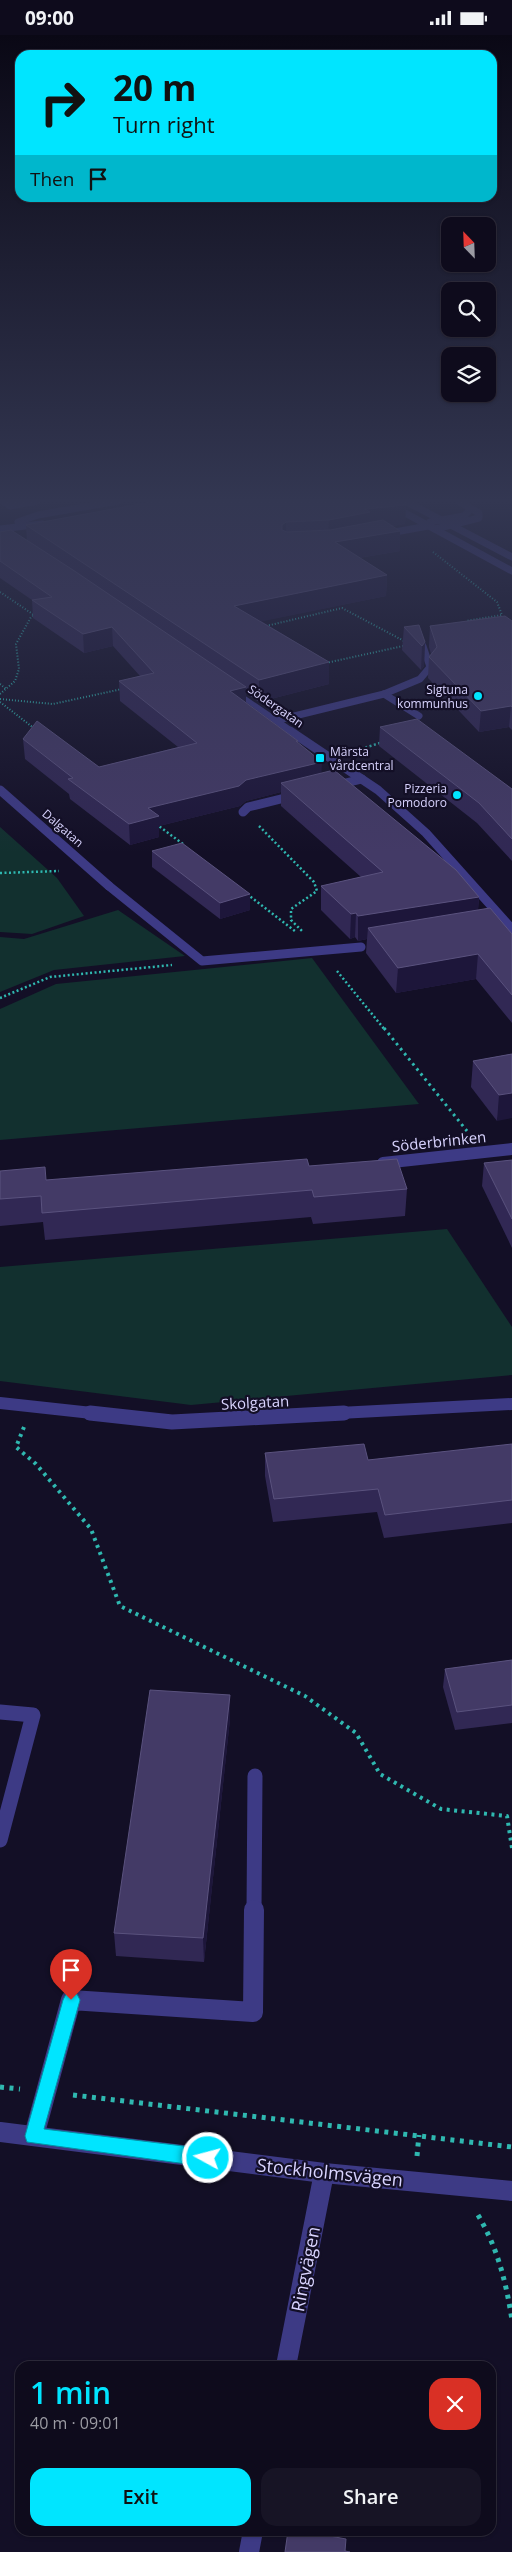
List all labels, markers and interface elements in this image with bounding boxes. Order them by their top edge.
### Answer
text: 09:00 [25,5,74,31]
text: 20 m [113,64,196,111]
icon: right [30,70,95,135]
text: Turn right [113,109,215,139]
icon: arrive [84,165,112,193]
text: Then [30,166,74,192]
north arrow [441,217,496,273]
map controls [441,217,496,402]
button: search [441,282,496,337]
button: layers [441,347,496,402]
street label: Södergatan [245,681,307,731]
place label: Sigtuna kommunhus [397,681,468,712]
marker: Sigtuna kommunhus [472,690,484,702]
place label: Märsta vårdcentral [330,743,394,774]
marker: Märsta vårdcentral [314,752,326,764]
place label: Pizzeria Pomodoro [388,780,447,811]
marker: Pizzeria Pomodoro [451,789,463,801]
street label: Dalgatan [39,805,87,851]
street label: Söderbrinken [391,1126,487,1156]
street label: Skolgatan [220,1390,290,1414]
pin [50,1949,92,2000]
icon: arrive [57,1956,85,1984]
position arrow [181,2131,233,2183]
street label: Stockholmsvägen [256,2152,404,2192]
street label: Ringvägen [285,2224,325,2314]
text: 1 min [30,2372,111,2413]
button: close [429,2378,481,2430]
text: 40 m · 09:01 [30,2412,121,2434]
button: Exit [30,2468,251,2526]
button: Share [261,2468,481,2526]

